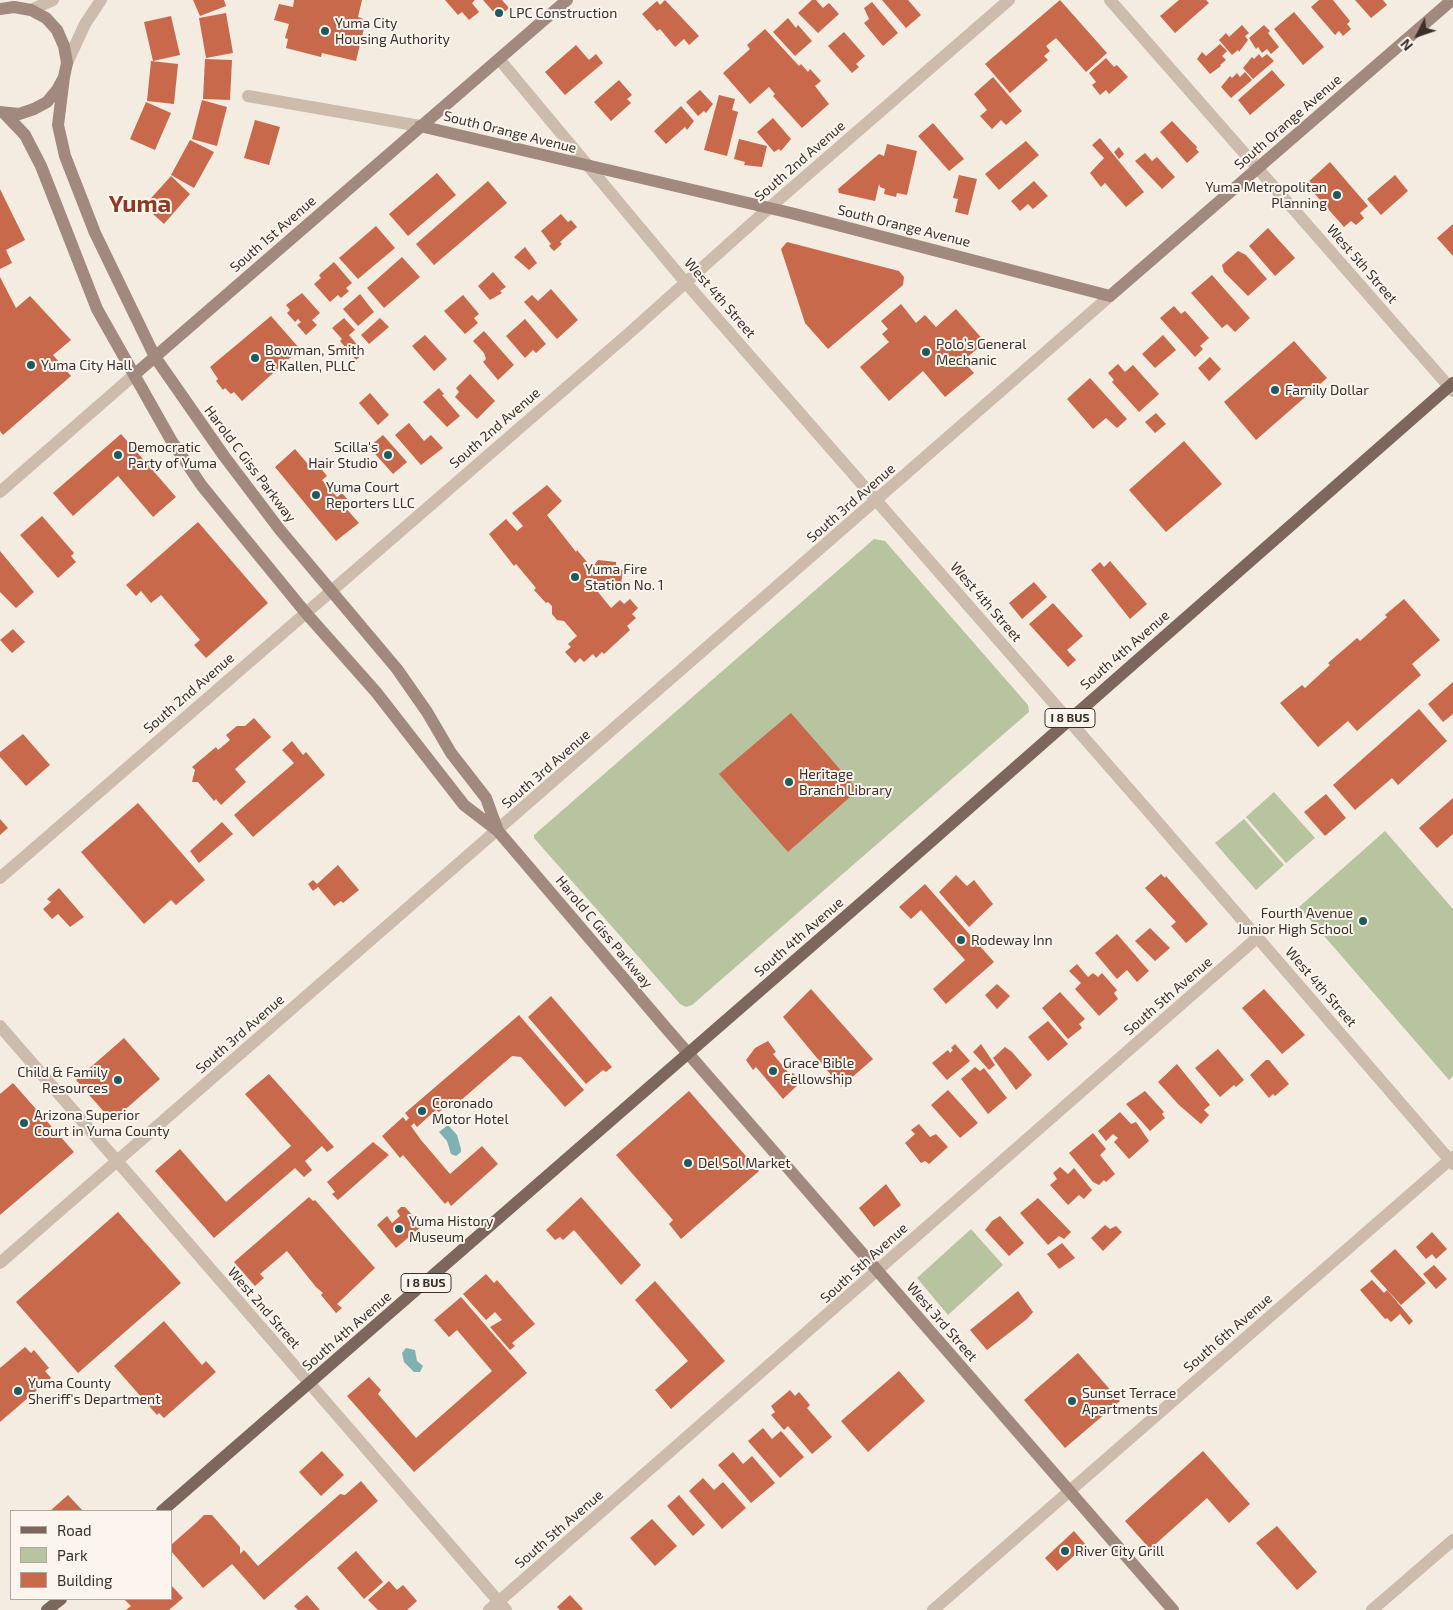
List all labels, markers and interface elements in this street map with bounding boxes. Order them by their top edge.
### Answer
place label: LPC Construction [509,5,617,21]
marker: LPC Construction [493,7,505,19]
north arrow [1393,10,1443,60]
place label: Yuma City Housing Authority [335,15,450,48]
marker: Yuma City Housing Authority [319,25,331,37]
text: N [1397,36,1416,55]
street label: South Orange Avenue [1231,71,1345,173]
street label: South Orange Avenue [442,107,578,157]
street label: South 2nd Avenue [751,117,849,205]
place label: Yuma Metropolitan Planning [1205,179,1327,212]
marker: Yuma Metropolitan Planning [1331,189,1343,201]
district label: Yuma [109,190,171,218]
street label: South 1st Avenue [227,192,319,276]
street label: South Orange Avenue [836,201,972,251]
street label: West 5th Street [1323,221,1401,307]
street label: West 4th Street [681,255,759,341]
place label: Polo’s General Mechanic [936,336,1026,368]
place label: Bowman, Smith & Kallen, PLLC [265,342,365,374]
marker: Polo’s General Mechanic [920,346,932,358]
marker: Bowman, Smith & Kallen, PLLC [249,352,261,364]
place label: Yuma City Hall [41,357,132,373]
marker: Yuma City Hall [25,359,37,371]
place label: Family Dollar [1285,382,1369,398]
street label: South 2nd Avenue [446,384,544,472]
marker: Family Dollar [1269,384,1281,396]
street label: Harold C Giss Parkway [201,402,299,526]
place label: Democratic Party of Yuma [128,439,217,472]
place label: Scilla's Hair Studio [308,439,378,472]
marker: Democratic Party of Yuma [112,449,124,461]
marker: Scilla's Hair Studio [382,449,394,461]
street label: South 3rd Avenue [803,460,899,546]
place label: Yuma Court Reporters LLC [326,479,415,512]
marker: Yuma Court Reporters LLC [310,489,322,501]
street label: West 4th Street [947,559,1025,645]
place label: Yuma Fire Station No. 1 [585,561,664,594]
marker: Yuma Fire Station No. 1 [569,571,581,583]
street label: South 4th Avenue [1077,607,1173,693]
street label: South 2nd Avenue [140,649,238,737]
road number: I 8 BUS [1045,708,1095,728]
street label: South 3rd Avenue [498,726,594,812]
place label: Heritage Branch Library [799,766,892,799]
marker: Heritage Branch Library [783,776,795,788]
street label: Harold C Giss Parkway [552,872,656,992]
street label: South 4th Avenue [751,894,847,980]
place label: Fourth Avenue Junior High School [1237,905,1353,938]
marker: Fourth Avenue Junior High School [1357,915,1369,927]
place label: Rodeway Inn [971,932,1053,948]
marker: Rodeway Inn [955,934,967,946]
street label: West 4th Street [1282,944,1360,1030]
street label: South 5th Avenue [1120,953,1216,1039]
street label: South 3rd Avenue [192,991,288,1077]
place label: Grace Bible Fellowship [783,1055,854,1088]
place label: Child & Family Resources [17,1064,108,1096]
marker: Grace Bible Fellowship [767,1065,779,1077]
marker: Child & Family Resources [112,1074,124,1086]
place label: Coronado Motor Hotel [432,1095,509,1128]
marker: Coronado Motor Hotel [416,1105,428,1117]
place label: Arizona Superior Court in Yuma County [34,1107,170,1140]
marker: Arizona Superior Court in Yuma County [18,1117,30,1129]
place label: Del Sol Market [698,1155,791,1171]
marker: Del Sol Market [682,1157,694,1169]
place label: Yuma History Museum [409,1213,493,1246]
street label: South 5th Avenue [817,1219,911,1307]
marker: Yuma History Museum [393,1223,405,1235]
street label: West 2nd Street [224,1264,304,1352]
road number: I 8 BUS [401,1274,451,1292]
street label: West 3rd Street [903,1279,981,1365]
street label: South 4th Avenue [299,1288,395,1374]
street label: South 6th Avenue [1180,1290,1276,1376]
place label: Yuma County Sheriff's Department [28,1375,161,1408]
marker: Yuma County Sheriff's Department [12,1385,24,1397]
place label: Sunset Terrace Apartments [1082,1385,1176,1418]
marker: Sunset Terrace Apartments [1066,1395,1078,1407]
street label: South 5th Avenue [511,1486,607,1572]
legend [10,1510,172,1600]
text: Road [57,1521,92,1539]
place label: River City Grill [1075,1543,1164,1559]
marker: River City Grill [1059,1545,1071,1557]
text: Park [57,1546,88,1564]
text: Building [57,1571,112,1589]

